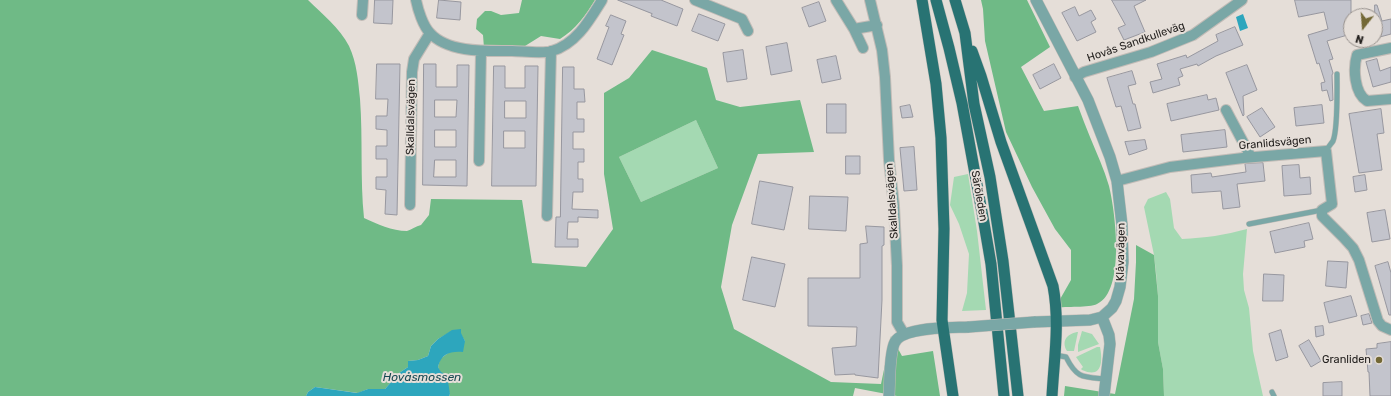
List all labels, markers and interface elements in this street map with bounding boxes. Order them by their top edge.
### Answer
north arrow [1343,8,1383,48]
street label: Hovås Sandkulleväg [1085,19,1187,65]
text: N [1354,32,1365,46]
street label: Skalldalsvägen [404,79,418,155]
street label: Granlidsvägen [1238,133,1312,153]
street label: Skalldalsvägen [883,163,901,239]
street label: Säröleden [968,169,990,223]
street label: Klåvavägen [1114,223,1128,281]
place label: Granliden [1322,353,1371,367]
marker: Granliden [1374,355,1384,365]
water label: Hovåsmossen [383,371,461,385]

